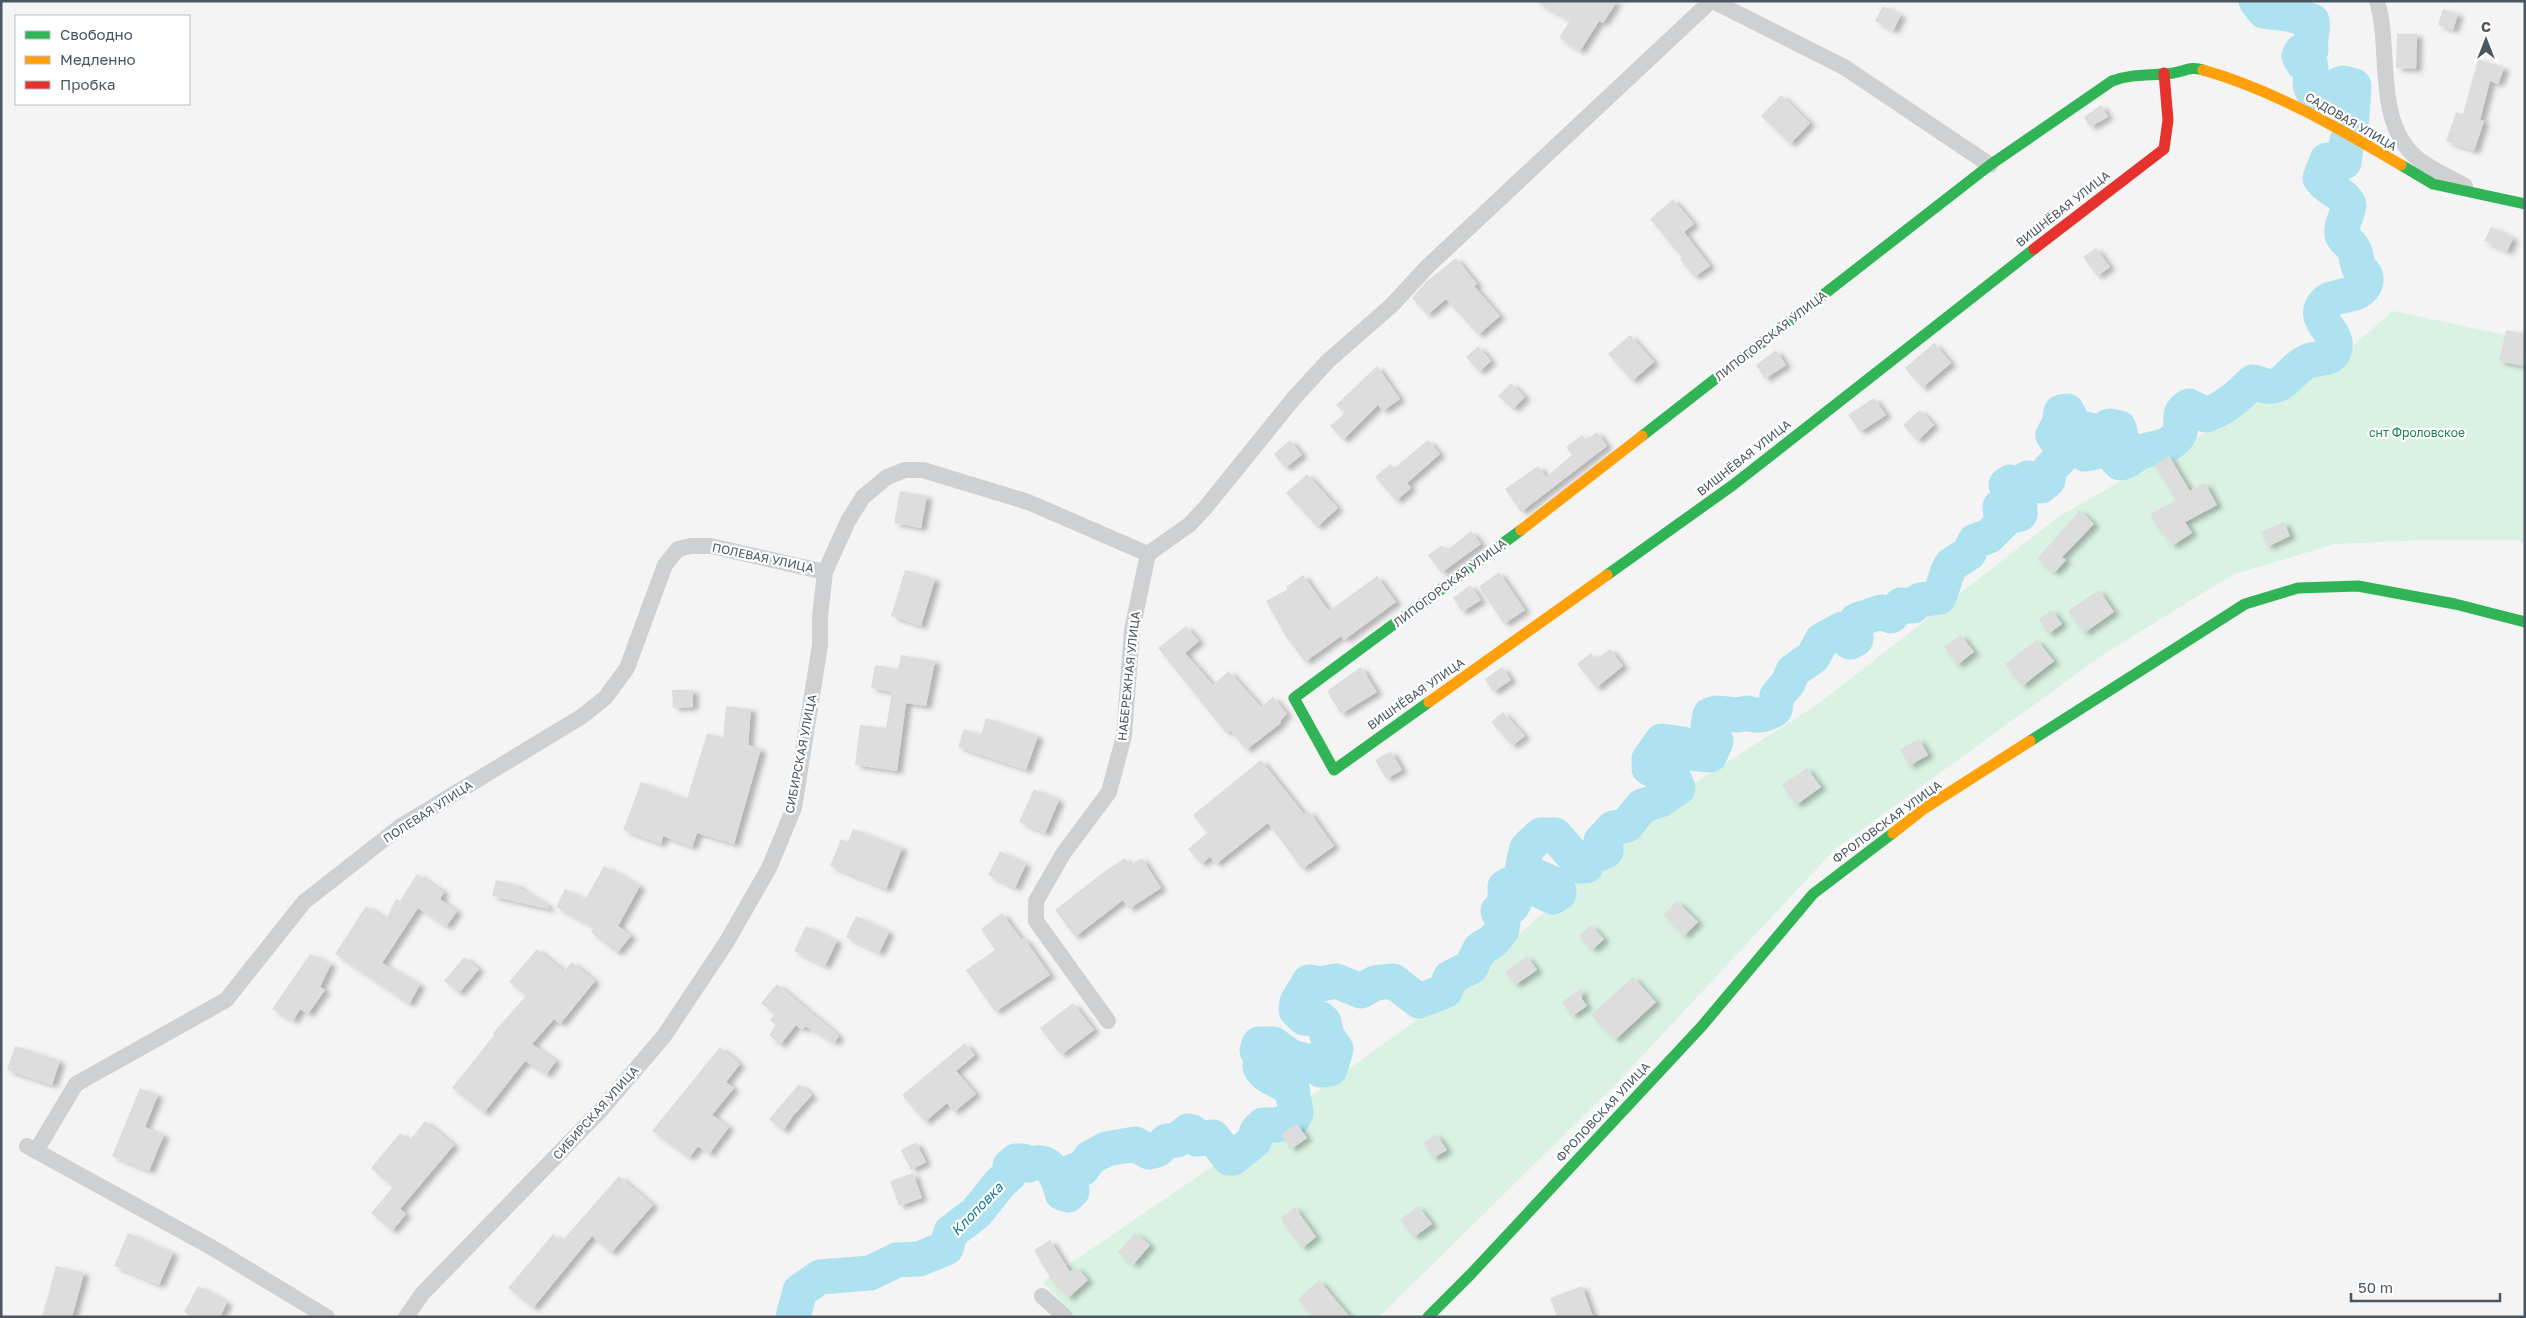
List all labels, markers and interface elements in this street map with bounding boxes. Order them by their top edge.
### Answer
legend [15,15,190,105]
north arrow [2461,15,2511,65]
text: С [2481,18,2491,35]
text: Свободно [60,25,133,43]
text: Медленно [60,50,136,68]
text: Пробка [60,75,115,93]
street label: САДОВАЯ УЛИЦА [2303,89,2400,154]
street label: ВИШНЁВАЯ УЛИЦА [2013,167,2113,250]
street label: ЛИПОГОРСКАЯ УЛИЦА [1712,287,1829,384]
street label: ВИШНЁВАЯ УЛИЦА [1694,416,1794,499]
park label: снт Фроловское [2369,425,2465,440]
street label: ЛИПОГОРСКАЯ УЛИЦА [1390,535,1509,630]
street label: ПОЛЕВАЯ УЛИЦА [711,539,815,576]
street label: НАБЕРЕЖНАЯ УЛИЦА [1114,610,1143,741]
street label: ВИШНЁВАЯ УЛИЦА [1364,654,1467,733]
street label: СИБИРСКАЯ УЛИЦА [782,693,819,815]
street label: ПОЛЕВАЯ УЛИЦА [380,777,475,846]
street label: ФРОЛОВСКАЯ УЛИЦА [1829,777,1944,866]
street label: ФРОЛОВСКАЯ УЛИЦА [1552,1059,1653,1165]
street label: СИБИРСКАЯ УЛИЦА [550,1063,642,1163]
water label: Клоповка [947,1178,1007,1239]
scale bar [2351,1270,2500,1302]
text: 50 m [2358,1278,2393,1296]

